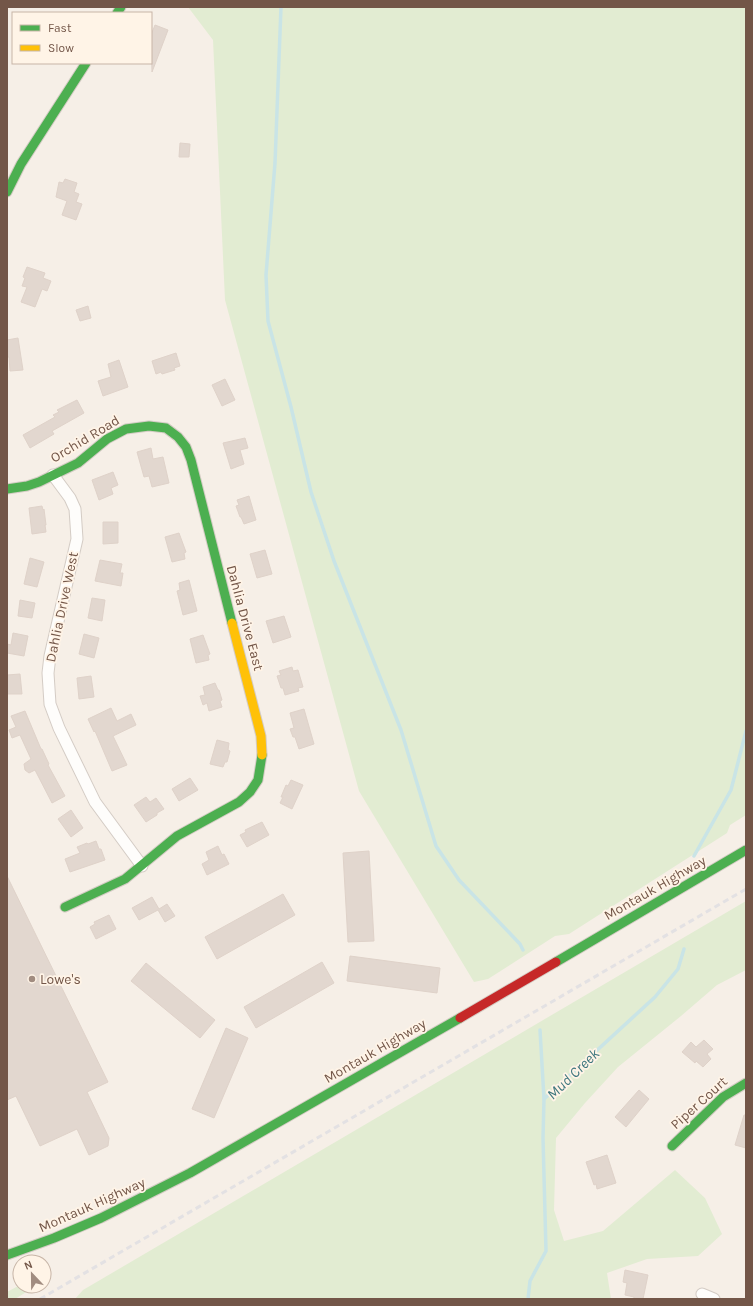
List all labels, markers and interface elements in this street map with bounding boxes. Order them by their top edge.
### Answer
legend [12,12,152,64]
text: Fast [48,21,72,35]
text: Slow [48,41,74,55]
street label: Orchid Road [47,412,123,466]
street label: Dahlia Drive West [42,550,82,664]
street label: Dahlia Drive East [223,563,267,673]
street label: Montauk Highway [601,852,709,924]
place label: Lowe's [40,971,81,988]
marker: Lowe's [27,974,37,984]
street label: Montauk Highway [321,1015,429,1087]
water label: Mud Creek [543,1044,603,1103]
street label: Piper Court [667,1073,731,1133]
street label: Montauk Highway [36,1174,148,1236]
north arrow [12,1254,52,1294]
text: N [22,1258,35,1273]

